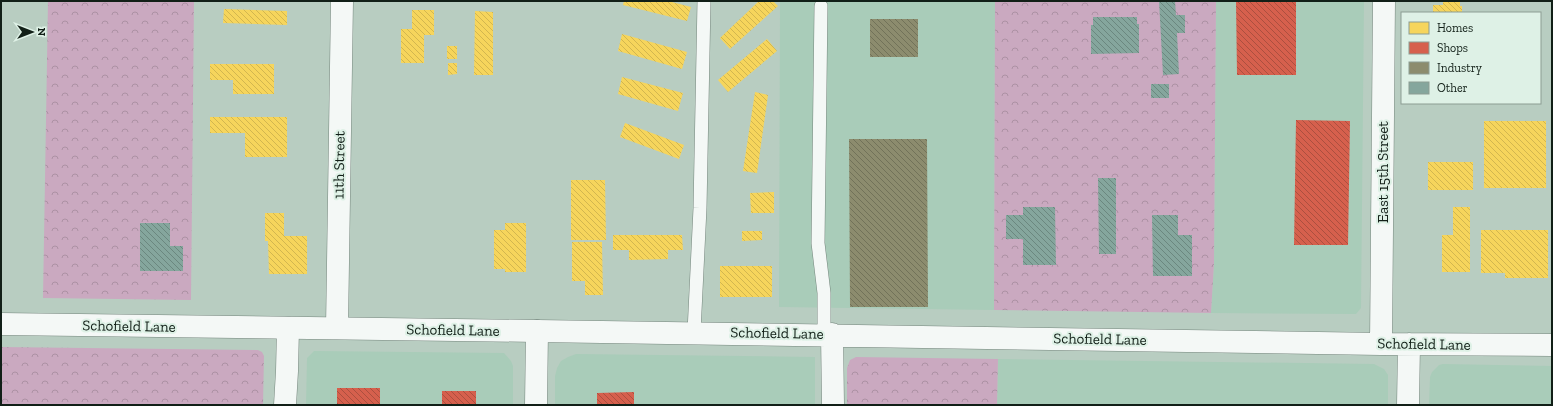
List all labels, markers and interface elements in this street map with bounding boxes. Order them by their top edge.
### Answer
north arrow [12,12,52,52]
legend [1401,12,1541,104]
text: Homes [1437,21,1473,35]
text: N [35,28,48,37]
text: Shops [1437,41,1468,55]
text: Industry [1437,61,1483,75]
text: Other [1437,81,1468,95]
street label: East 15th Street [1374,121,1392,223]
street label: 11th Street [329,130,349,199]
street label: Schofield Lane [82,316,176,336]
street label: Schofield Lane [406,320,500,340]
street label: Schofield Lane [730,323,824,343]
street label: Schofield Lane [1053,329,1147,349]
street label: Schofield Lane [1377,334,1471,354]

